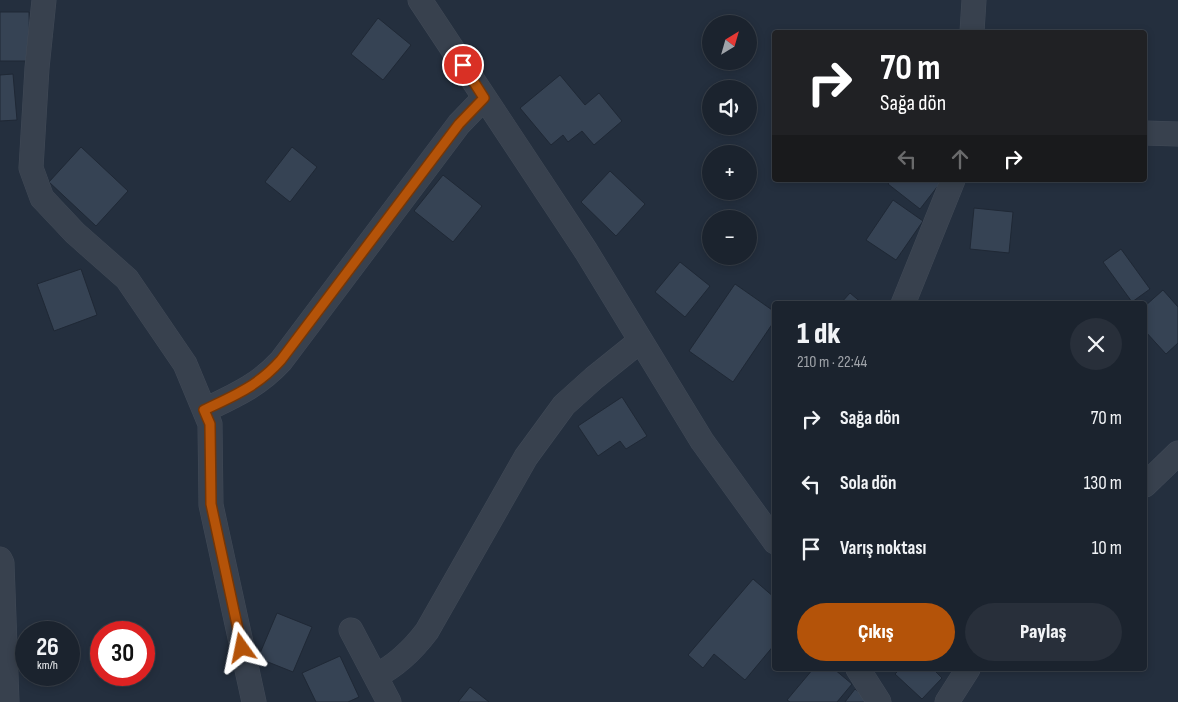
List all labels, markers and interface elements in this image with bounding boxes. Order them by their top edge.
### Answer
north arrow [702,15,758,70]
map controls [702,15,757,265]
pin [442,44,484,86]
text: 70 m [880,47,940,90]
icon: right [797,50,862,115]
icon: arrive [449,51,477,79]
button: sound [702,80,757,135]
text: Sağa dön [880,90,946,117]
button: + [702,145,757,200]
icon: left [893,145,921,173]
icon: ahead [946,145,974,173]
icon: right [999,145,1027,173]
button: − [702,210,757,265]
text: 1 dk [797,316,840,352]
button: close [1070,318,1122,370]
text: 210 m · 22:44 [797,353,867,372]
icon: right [797,405,825,433]
text: Sağa dön [840,407,900,430]
text: 70 m [1091,407,1122,430]
icon: left [797,470,825,498]
text: Sola dön [840,472,896,495]
text: 130 m [1084,472,1122,495]
icon: arrive [797,535,825,563]
text: Varış noktası [840,537,926,560]
text: 10 m [1092,537,1122,560]
button: Çıkış [797,603,955,661]
button: Paylaş [965,603,1122,661]
speed limit sign: 30 [90,621,155,686]
position arrow [215,621,267,673]
text: 26 [36,632,59,663]
text: km/h [37,658,58,673]

